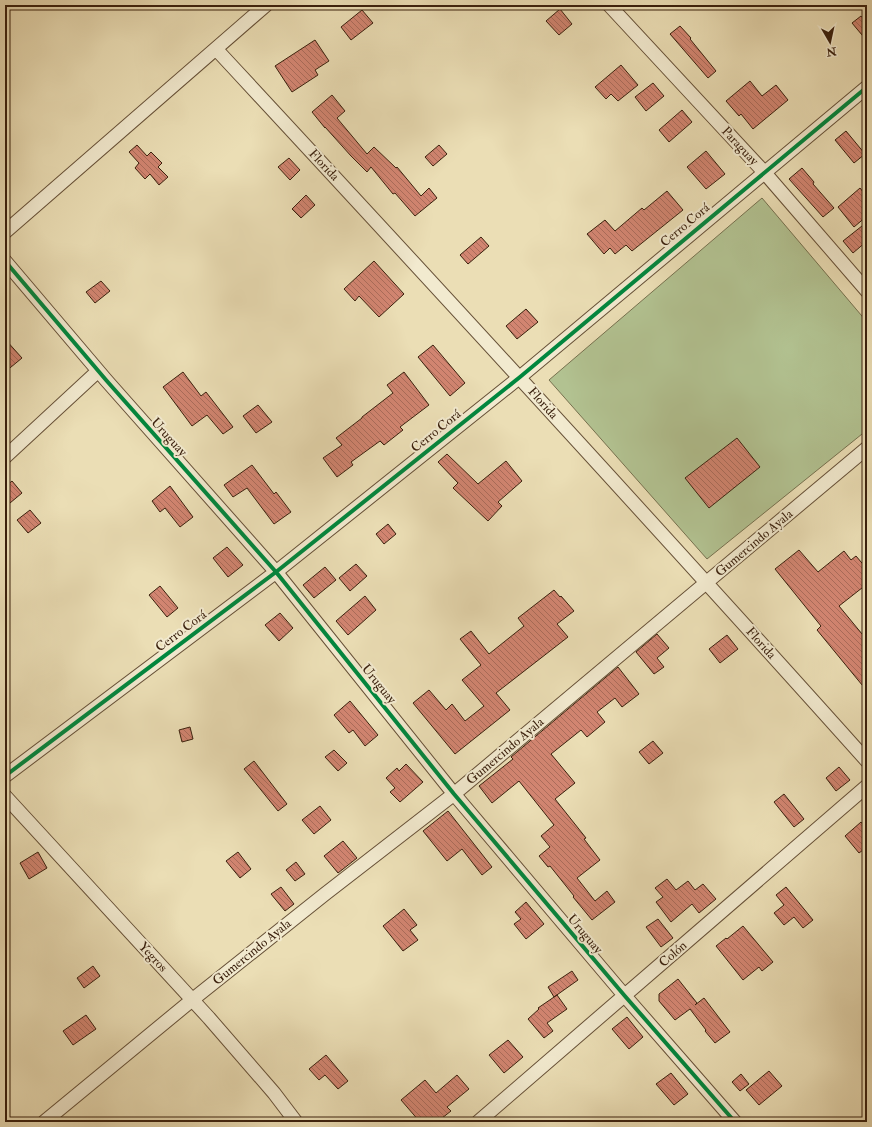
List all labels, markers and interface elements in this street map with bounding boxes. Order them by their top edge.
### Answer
north arrow [810,22,850,62]
text: N [824,44,838,59]
street label: Paraguay [717,123,762,170]
street label: Florida [305,146,343,185]
street label: Cerro Corá [657,199,713,250]
street label: Florida [524,384,562,423]
street label: Cerro Corá [408,406,465,456]
street label: Uruguay [147,414,191,460]
street label: Gumercindo Ayala [712,505,797,581]
street label: Cerro Corá [152,606,210,655]
street label: Florida [742,624,780,663]
street label: Uruguay [357,661,400,708]
street label: Gumercindo Ayala [463,713,548,789]
street label: Uruguay [563,911,606,958]
street label: Gumercindo Ayala [210,915,296,989]
street label: Colón [656,937,691,971]
street label: Yegros [135,939,171,976]

